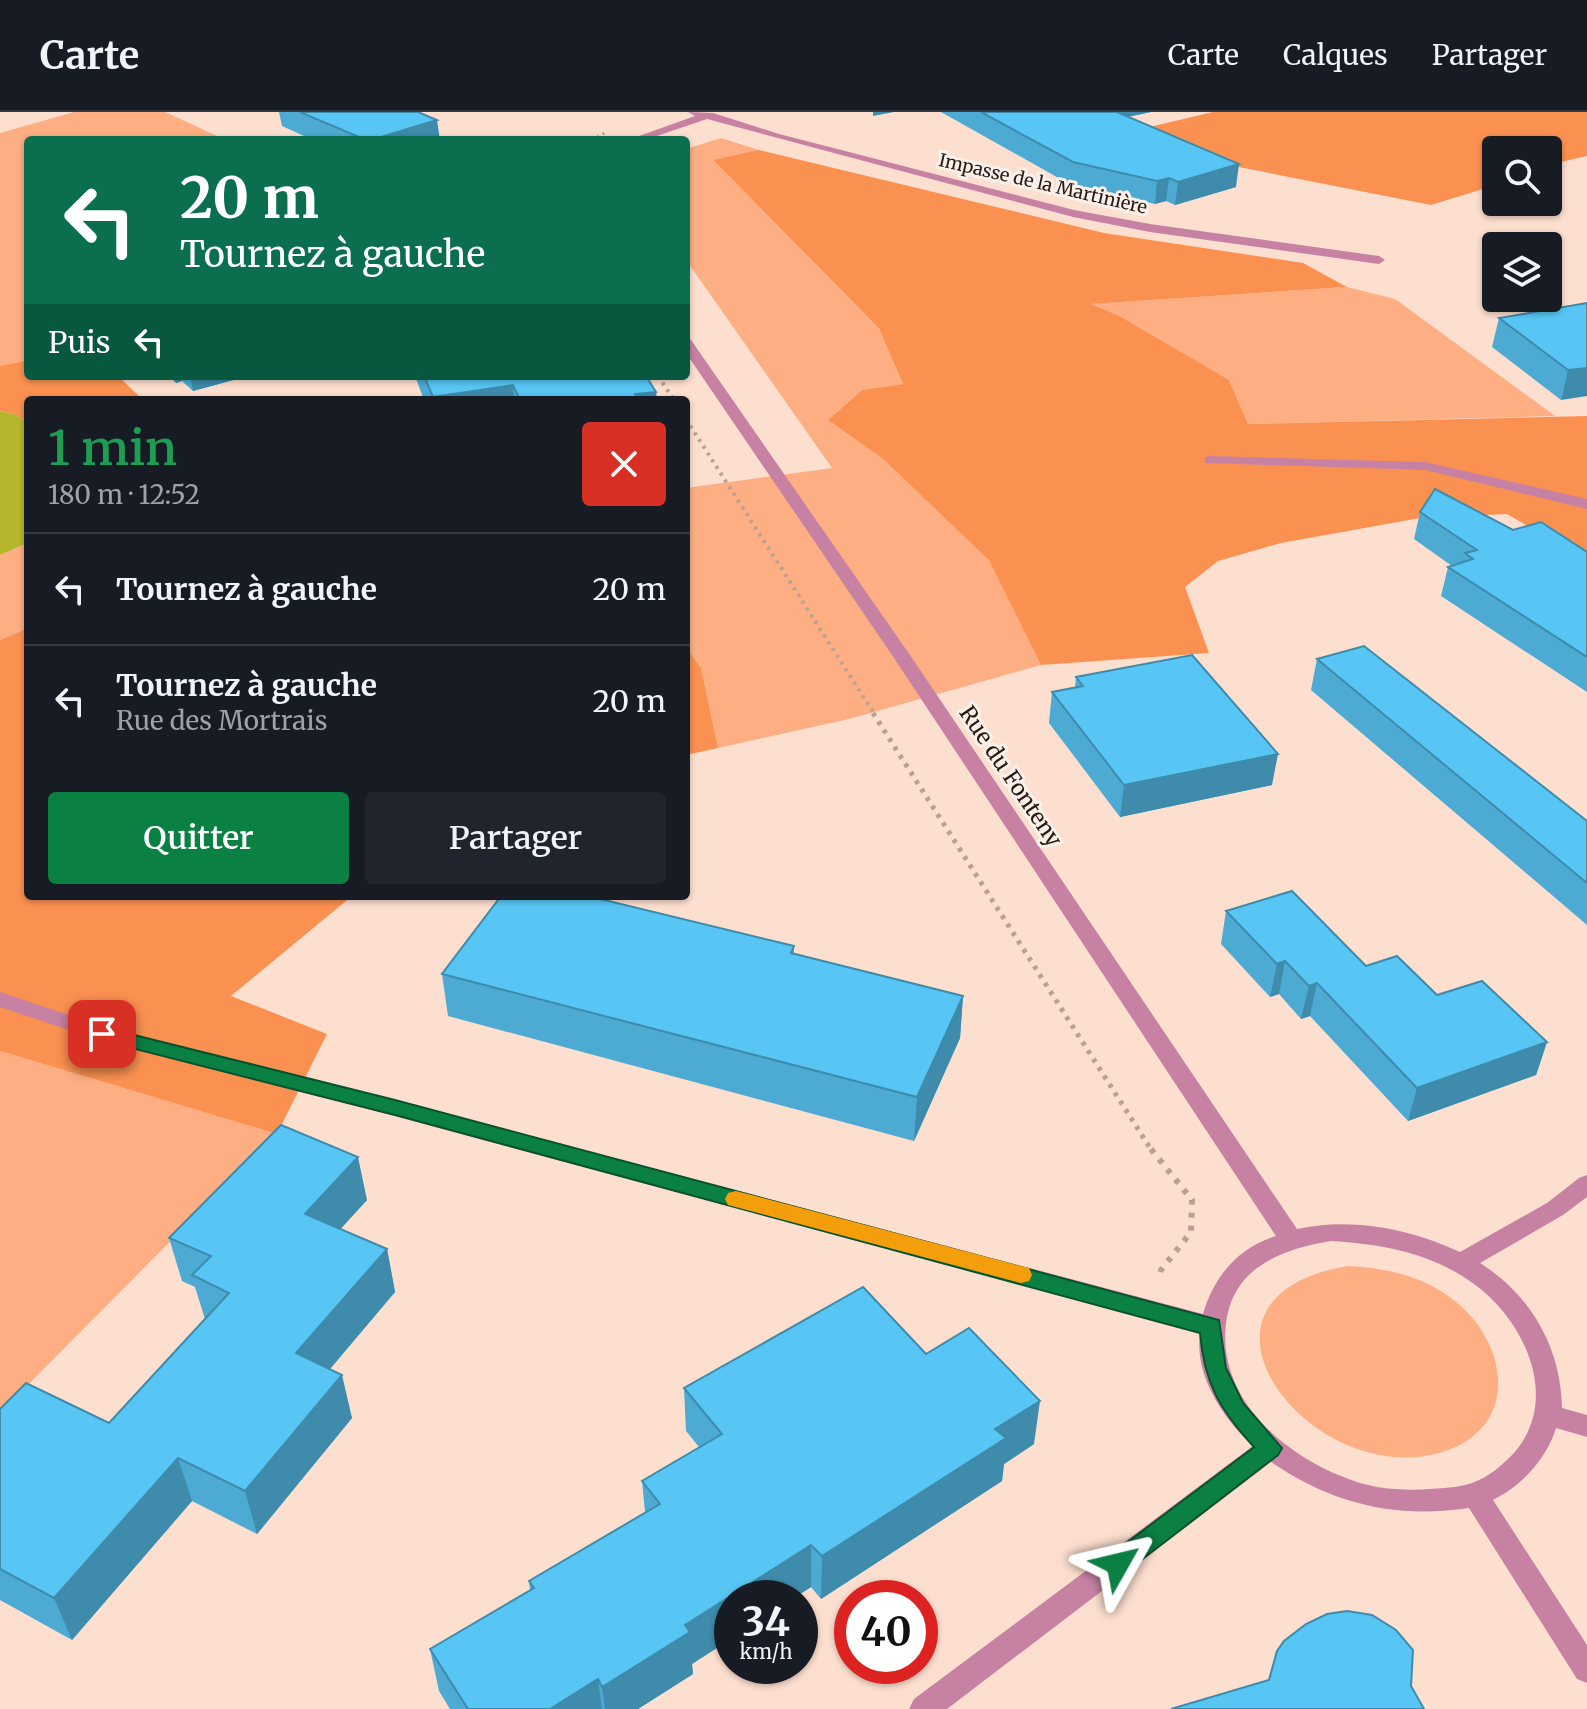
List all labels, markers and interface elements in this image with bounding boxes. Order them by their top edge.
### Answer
text: Carte [40,32,139,79]
text: Carte [1168,37,1239,73]
text: Calques [1283,37,1388,73]
text: Partager [1432,37,1547,73]
map controls [1482,136,1562,312]
button: search [1482,136,1562,216]
street label: Impasse de la Martinière [937,148,1150,219]
text: 20 m [180,163,319,233]
icon: left [48,168,152,272]
text: Tournez à gauche [180,232,485,277]
button: layers [1482,232,1562,312]
icon: left [127,320,171,364]
text: Puis [48,323,111,361]
text: 1 min [48,418,177,478]
button: close [582,422,666,506]
text: 180 m · 12:52 [48,478,200,511]
icon: left [48,567,92,611]
text: Tournez à gauche [116,570,377,608]
text: 20 m [593,570,666,608]
text: Tournez à gauche [116,666,377,704]
icon: left [48,679,92,723]
text: 20 m [593,682,666,720]
street label: Rue du Fonteny [954,700,1069,852]
text: Rue des Mortrais [116,704,327,737]
button: Quitter [48,792,349,884]
button: Partager [365,792,666,884]
pin [68,1000,136,1068]
icon: arrive [80,1012,124,1056]
position arrow [1076,1522,1160,1606]
speed limit sign: 40 [834,1580,938,1684]
text: 34 [742,1597,790,1647]
text: km/h [740,1639,792,1664]

